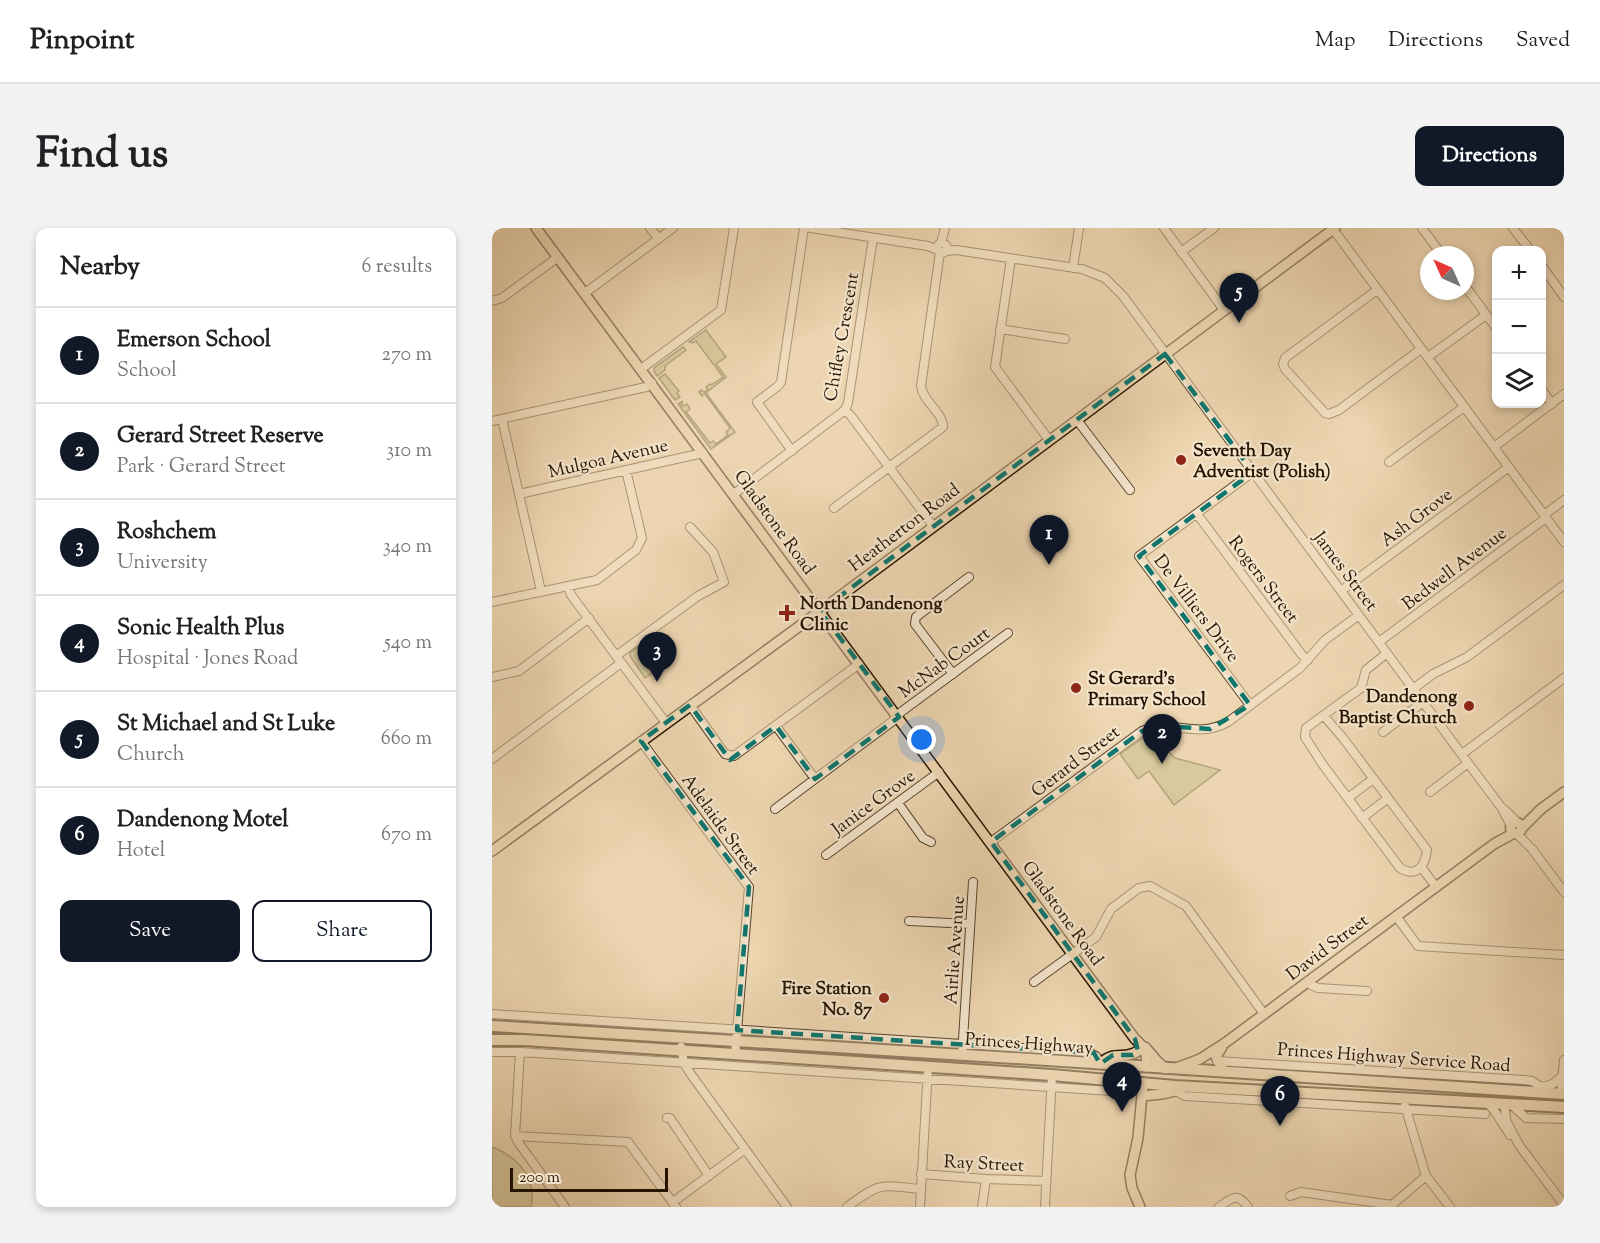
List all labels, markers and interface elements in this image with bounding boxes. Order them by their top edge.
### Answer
text: Pinpoint [30,21,134,61]
text: Map [1315,26,1355,56]
text: Directions [1388,26,1483,56]
text: Saved [1516,26,1570,56]
text: Find us [36,126,168,186]
button: Directions [1415,126,1564,186]
north arrow [1420,246,1474,300]
map controls [1492,246,1546,408]
button: + [1492,246,1546,300]
text: Nearby [60,249,140,286]
text: 6 results [362,253,432,282]
street label: Chifley Crescent [819,271,867,404]
pin: 5 [1220,274,1258,323]
button: − [1492,300,1546,354]
text: Emerson School [117,325,271,357]
text: 1 [76,341,83,370]
text: 270 m [382,341,432,370]
button: layers [1492,354,1546,408]
text: School [117,357,177,386]
text: Gerard Street Reserve [117,421,324,453]
street label: Mulgoa Avenue [546,434,671,486]
text: 2 [75,437,84,466]
text: 310 m [386,437,432,466]
place label: Seventh Day Adventist (Polish) [1193,439,1331,486]
text: Park · Gerard Street [117,453,286,482]
marker: Seventh Day Adventist (Polish) [1174,453,1188,467]
street label: Gladstone Road [726,465,820,581]
street label: Heatherton Road [844,478,966,579]
street label: Ash Grove [1376,483,1459,554]
pin: 1 [1030,516,1068,565]
text: Roshchem [117,517,217,549]
street label: Bedwell Avenue [1397,522,1513,618]
street label: James Street [1305,526,1383,618]
street label: Rogers Street [1221,531,1304,629]
text: 3 [75,533,84,562]
text: 340 m [383,533,432,562]
text: University [117,549,208,578]
street label: De Villiers Drive [1146,550,1245,669]
place label: North Dandenong Clinic [800,592,942,639]
marker: North Dandenong Clinic [778,604,796,622]
text: Sonic Health Plus [117,613,284,645]
street label: McNab Court [894,622,996,706]
text: 4 [74,629,85,658]
text: 540 m [384,629,432,658]
pin: 3 [638,632,676,682]
text: Hospital · Jones Road [117,645,298,674]
place label: St Gerard's Primary School [1088,667,1207,714]
marker: St Gerard's Primary School [1069,681,1083,695]
place label: Dandenong Baptist Church [1339,685,1457,732]
marker: Dandenong Baptist Church [1462,699,1476,713]
text: St Michael and St Luke [117,709,335,741]
pin: 2 [1142,714,1182,764]
street label: Gerard Street [1026,721,1126,805]
text: 5 [76,725,83,754]
text: 660 m [381,725,432,754]
your location [907,725,936,754]
text: Church [117,741,184,770]
street label: Janice Grove [826,764,921,843]
street label: Adelaide Street [674,769,765,881]
text: Dandenong Motel [117,805,288,837]
text: 6 [75,821,84,850]
text: 670 m [381,821,432,850]
text: Hotel [117,837,165,866]
street label: Gladstone Road [1014,856,1108,972]
street label: Airlie Avenue [939,895,973,1005]
button: Save [60,900,240,962]
button: Share [252,900,432,962]
street label: David Street [1282,909,1375,988]
place label: Fire Station No. 87 [782,977,873,1024]
marker: Fire Station No. 87 [877,991,891,1005]
street label: Princes Highway [964,1028,1094,1062]
street label: Princes Highway Service Road [1276,1038,1511,1080]
pin: 4 [1102,1062,1142,1112]
pin: 6 [1260,1076,1300,1126]
street label: Ray Street [943,1150,1025,1180]
scale bar [510,1165,668,1192]
text: 200 m [519,1167,560,1190]

